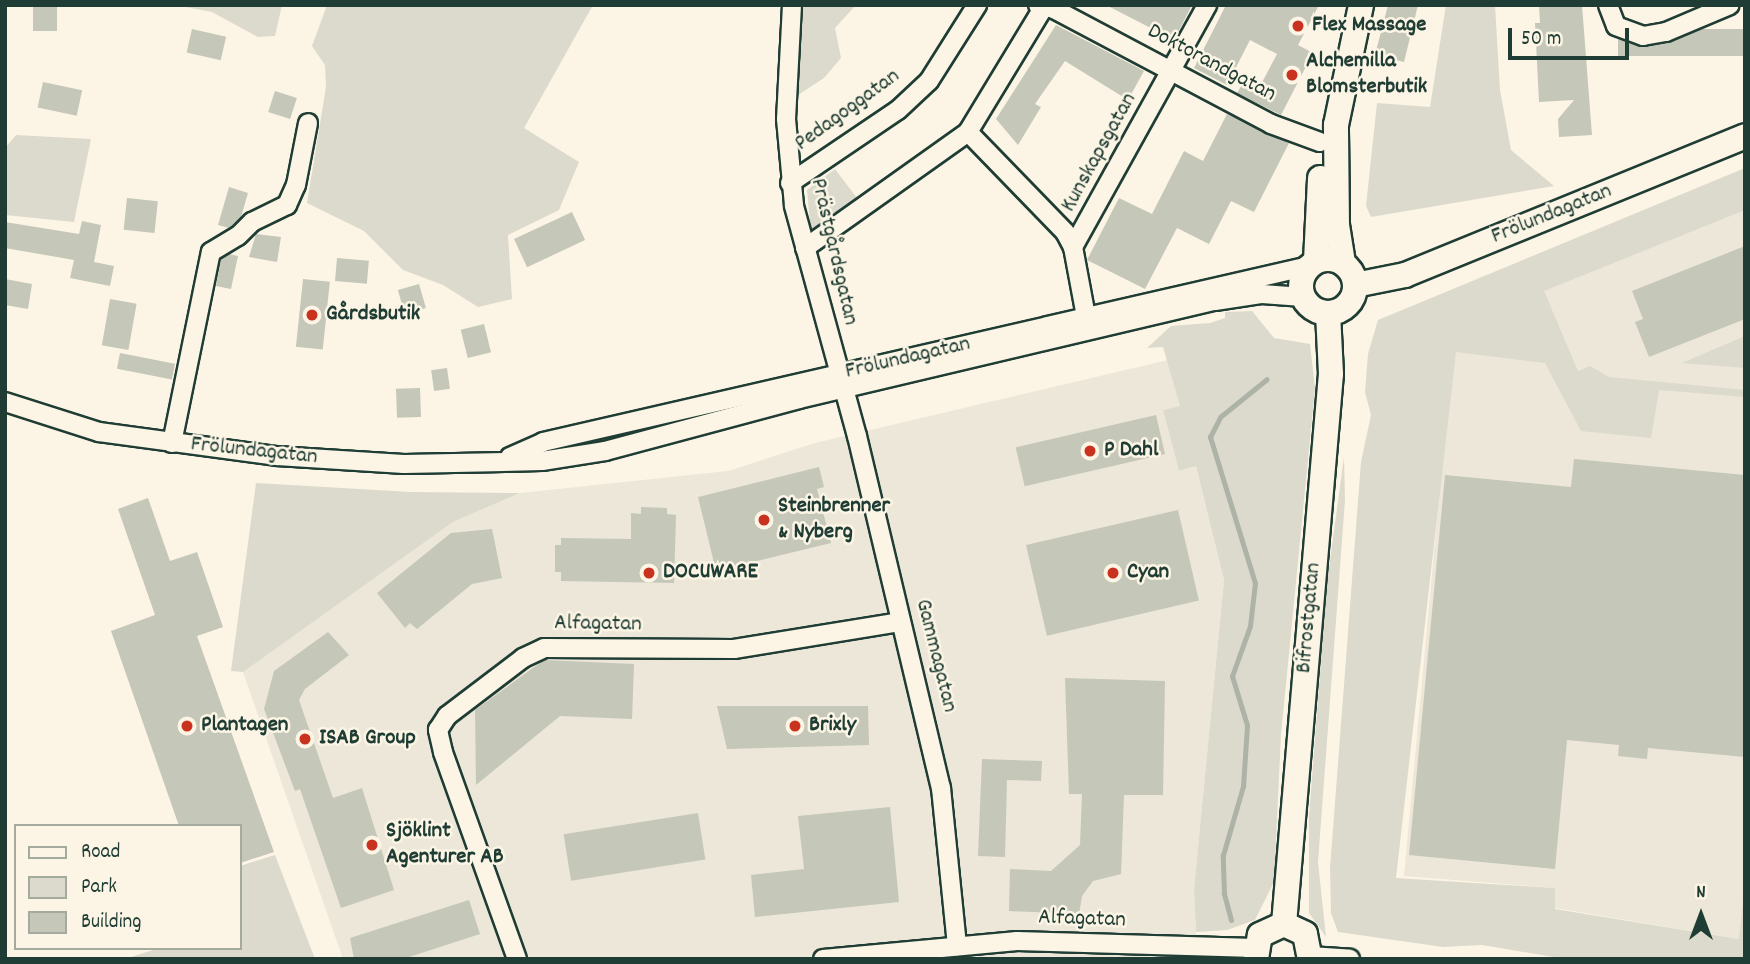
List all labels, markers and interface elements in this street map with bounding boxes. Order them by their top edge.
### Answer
place label: Flex Massage [1312,12,1426,40]
scale bar [1512,14,1633,58]
marker: Flex Massage [1290,18,1306,34]
street label: Doktorandgatan [1142,19,1280,109]
text: 50 m [1521,25,1561,55]
place label: Alchemilla Blomsterbutik [1306,48,1427,102]
street label: Pedagoggatan [790,64,906,158]
marker: Alchemilla Blomsterbutik [1284,67,1300,83]
street label: Kunskapsgatan [1056,89,1144,217]
street label: Prästgårdsgatan [803,176,863,328]
street label: Frölundagatan [1488,178,1616,252]
place label: Gårdsbutik [326,301,420,329]
marker: Gårdsbutik [304,307,320,323]
street label: Frölundagatan [843,331,973,387]
street label: Frölundagatan [189,432,319,472]
place label: P Dahl [1104,437,1158,465]
marker: P Dahl [1082,443,1098,459]
place label: Steinbrenner & Nyberg [778,493,890,547]
marker: Steinbrenner & Nyberg [756,512,772,528]
place label: DOCUWARE [663,559,758,587]
place label: Cyan [1127,559,1169,587]
street label: Bifrostgatan [1291,562,1329,674]
marker: DOCUWARE [641,565,657,581]
marker: Cyan [1105,565,1121,581]
street label: Gammagatan [908,597,962,715]
street label: Alfagatan [554,610,642,640]
place label: Plantagen [201,712,288,740]
place label: Brixly [809,712,856,740]
marker: Plantagen [179,718,195,734]
marker: Brixly [787,718,803,734]
place label: ISAB Group [319,725,416,753]
marker: ISAB Group [297,731,313,747]
place label: Sjöklint Agenturer AB [386,818,504,872]
legend [14,824,242,950]
marker: Sjöklint Agenturer AB [364,837,380,853]
text: Road [81,838,120,868]
text: Park [81,873,117,903]
north arrow [1666,880,1736,950]
text: N [1696,880,1706,907]
street label: Alfagatan [1038,905,1126,935]
text: Building [81,908,141,938]

